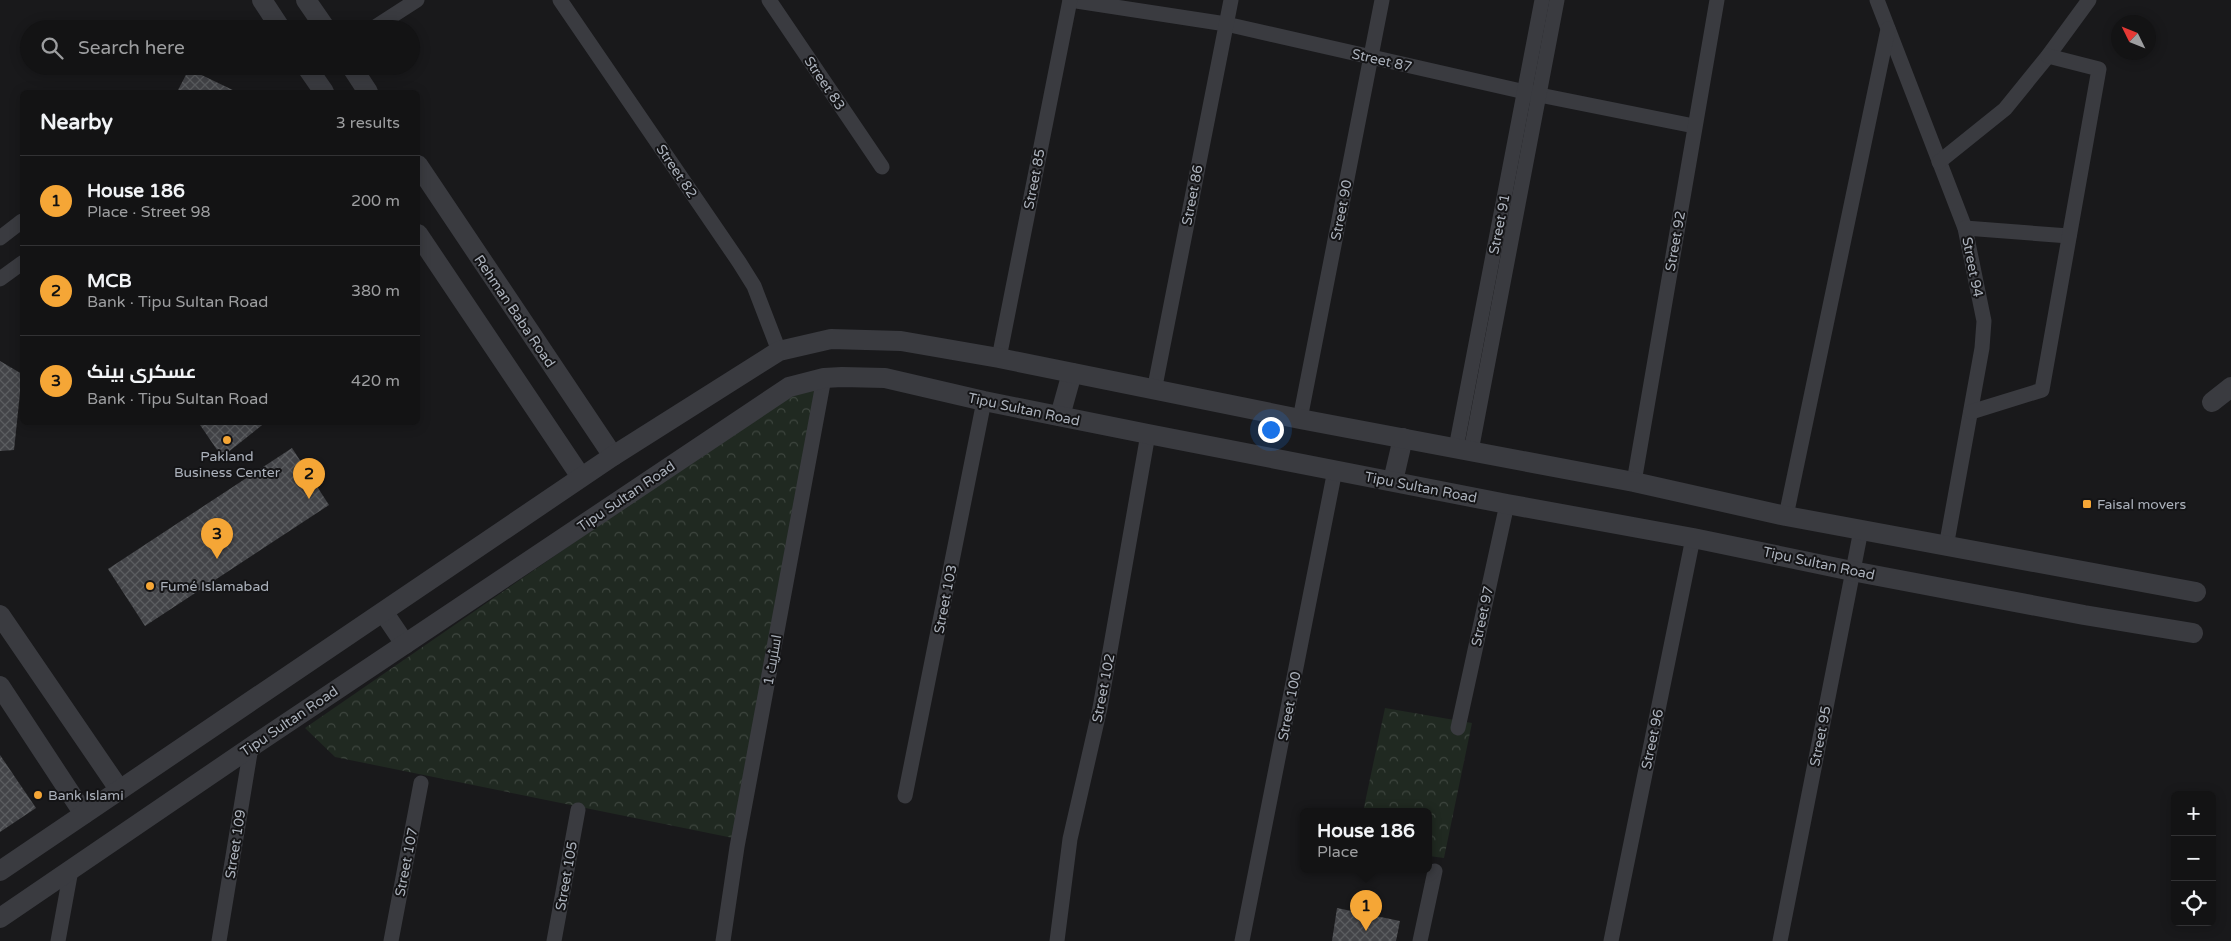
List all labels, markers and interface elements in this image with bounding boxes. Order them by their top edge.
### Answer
north arrow [2111,15,2156,60]
search box [20,20,420,75]
icon: search [38,34,66,62]
text: Search here [78,37,185,59]
street label: Street 87 [1350,45,1414,76]
street label: Street 83 [800,53,849,113]
text: Nearby [40,110,113,135]
text: 3 results [336,113,400,133]
street label: Street 82 [652,141,701,201]
street label: Street 85 [1020,147,1049,211]
street label: Street 86 [1178,163,1207,227]
street label: Street 90 [1327,178,1356,242]
text: House 186 [87,180,185,202]
text: 1 [51,191,61,211]
text: 200 m [351,191,400,211]
street label: Street 91 [1485,192,1514,256]
text: Place · Street 98 [87,202,211,222]
street label: Street 92 [1662,209,1689,273]
street label: Street 94 [1958,235,1987,299]
street label: Rehman Baba Road [471,252,559,371]
text: MCB [87,270,132,292]
text: 2 [51,281,61,301]
text: 380 m [351,281,400,301]
text: Bank · Tipu Sultan Road [87,292,268,312]
text: عسکری بینک [87,361,197,383]
text: 3 [51,371,61,391]
text: 420 m [351,371,400,391]
text: Bank · Tipu Sultan Road [87,389,268,409]
street label: Tipu Sultan Road [966,389,1081,430]
your location [1258,417,1284,443]
marker: Pakland Business Center [221,434,233,446]
place label: Pakland Business Center [174,448,281,481]
pin: 2 [293,458,325,499]
street label: Tipu Sultan Road [574,458,678,535]
street label: Tipu Sultan Road [1363,468,1478,507]
place label: Faisal movers [2097,496,2186,513]
marker: Faisal movers [2081,498,2093,510]
pin: 3 [201,518,233,559]
street label: Tipu Sultan Road [1761,543,1876,584]
street label: Street 103 [930,563,961,635]
place label: Fumé Islamabad [160,578,269,595]
marker: Fumé Islamabad [144,580,156,592]
street label: Street 97 [1468,584,1497,648]
street label: اسٹریٹ 1 [760,633,785,687]
street label: Street 102 [1088,652,1119,724]
street label: Street 100 [1274,670,1305,742]
street label: Tipu Sultan Road [237,683,341,760]
street label: Street 95 [1806,704,1835,768]
street label: Street 96 [1638,707,1667,771]
place label: Bank Islami [48,787,124,804]
marker: Bank Islami [32,789,44,801]
map controls [2171,791,2216,926]
button: + [2171,791,2216,836]
street label: Street 109 [222,808,249,880]
popup [1300,808,1432,873]
text: House 186 [1317,820,1415,842]
street label: Street 107 [391,826,422,898]
button: − [2171,836,2216,881]
street label: Street 105 [552,840,581,912]
text: Place [1317,842,1358,862]
button: locate [2171,881,2216,926]
pin: 1 [1350,890,1382,931]

